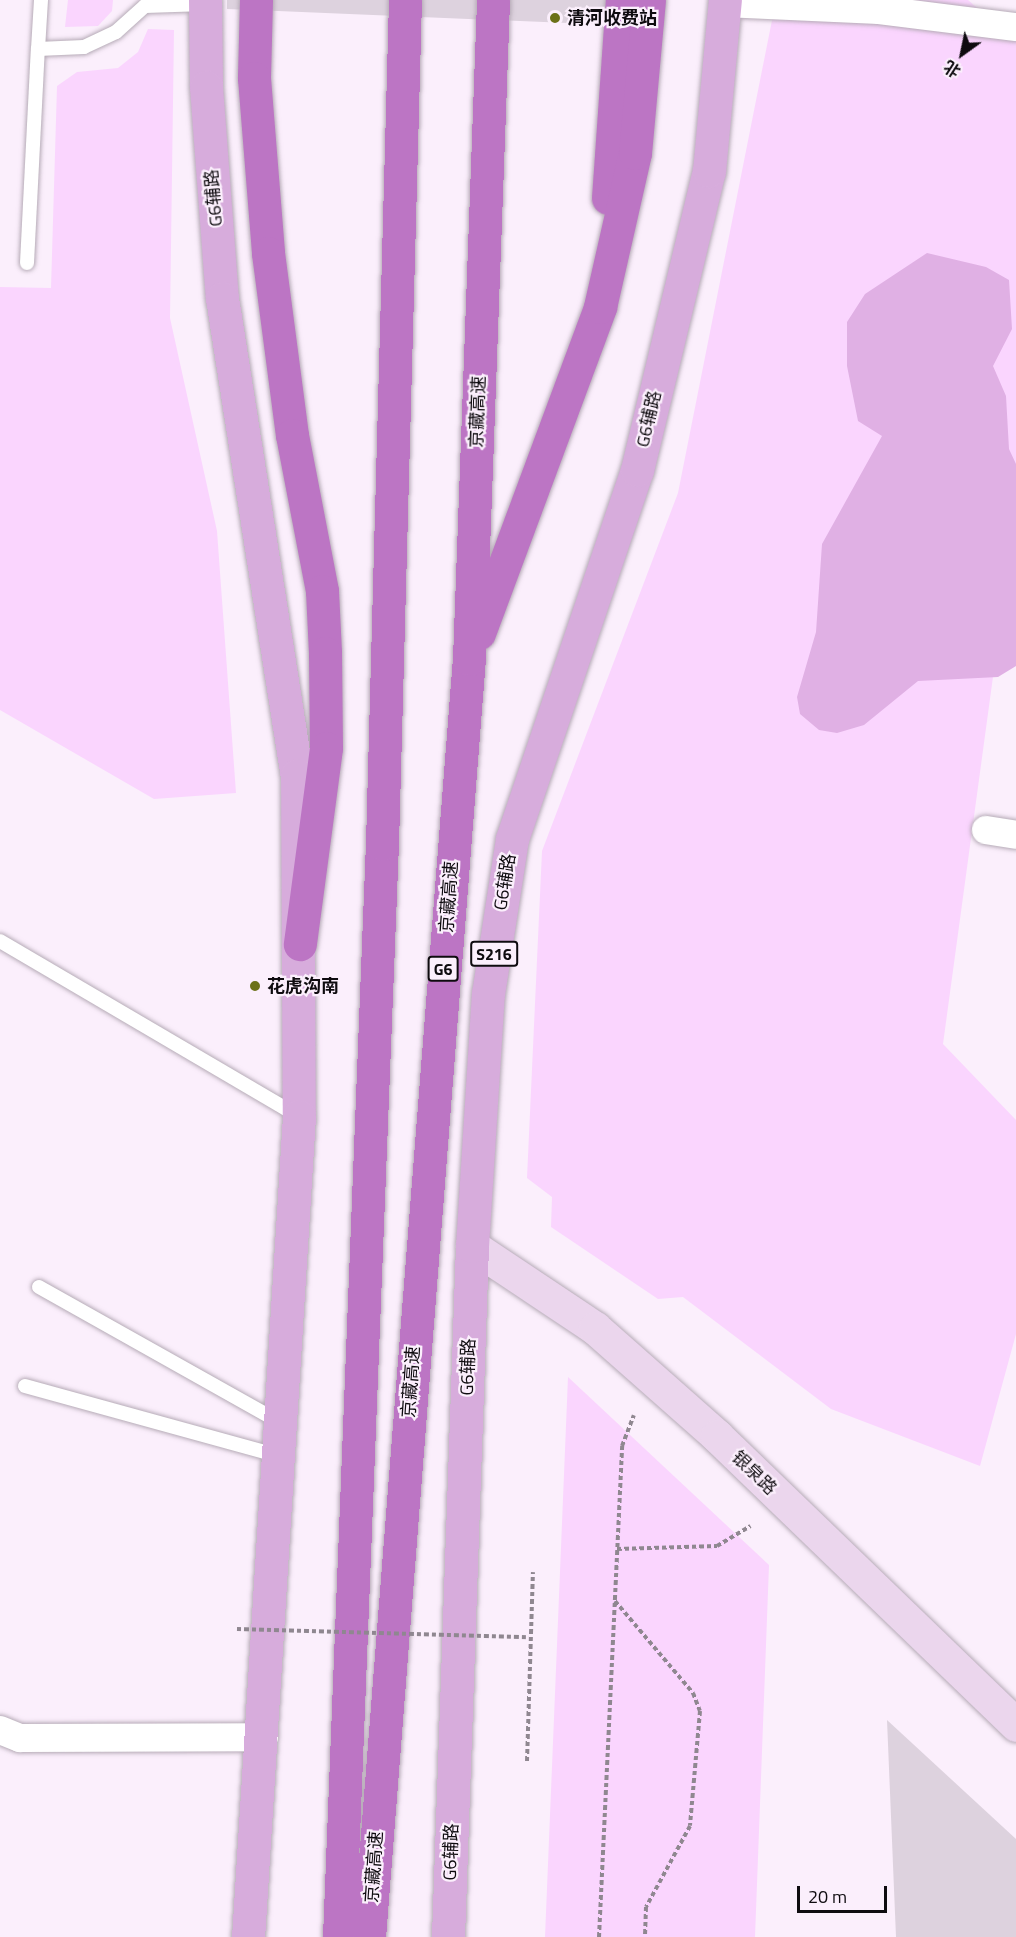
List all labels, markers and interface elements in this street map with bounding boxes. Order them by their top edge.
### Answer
place label: 清河收费站 [567,7,657,29]
marker: 清河收费站 [548,11,562,25]
north arrow [932,24,992,84]
text: 北 [939,55,965,84]
street label: G6辅路 [201,169,227,227]
street label: 京藏高速 [466,376,490,448]
street label: G6辅路 [632,389,666,449]
street label: G6辅路 [490,852,520,912]
street label: 京藏高速 [436,860,462,934]
road number: S216 [470,941,518,967]
road number: G6 [426,956,460,982]
place label: 花虎沟南 [267,975,339,997]
marker: 花虎沟南 [248,979,262,993]
street label: G6辅路 [456,1338,480,1396]
street label: 京藏高速 [398,1345,424,1419]
street label: 银泉路 [727,1446,781,1500]
street label: G6辅路 [439,1823,463,1881]
street label: 京藏高速 [361,1830,387,1904]
scale bar [800,1874,890,1912]
text: 20 m [808,1883,847,1910]

